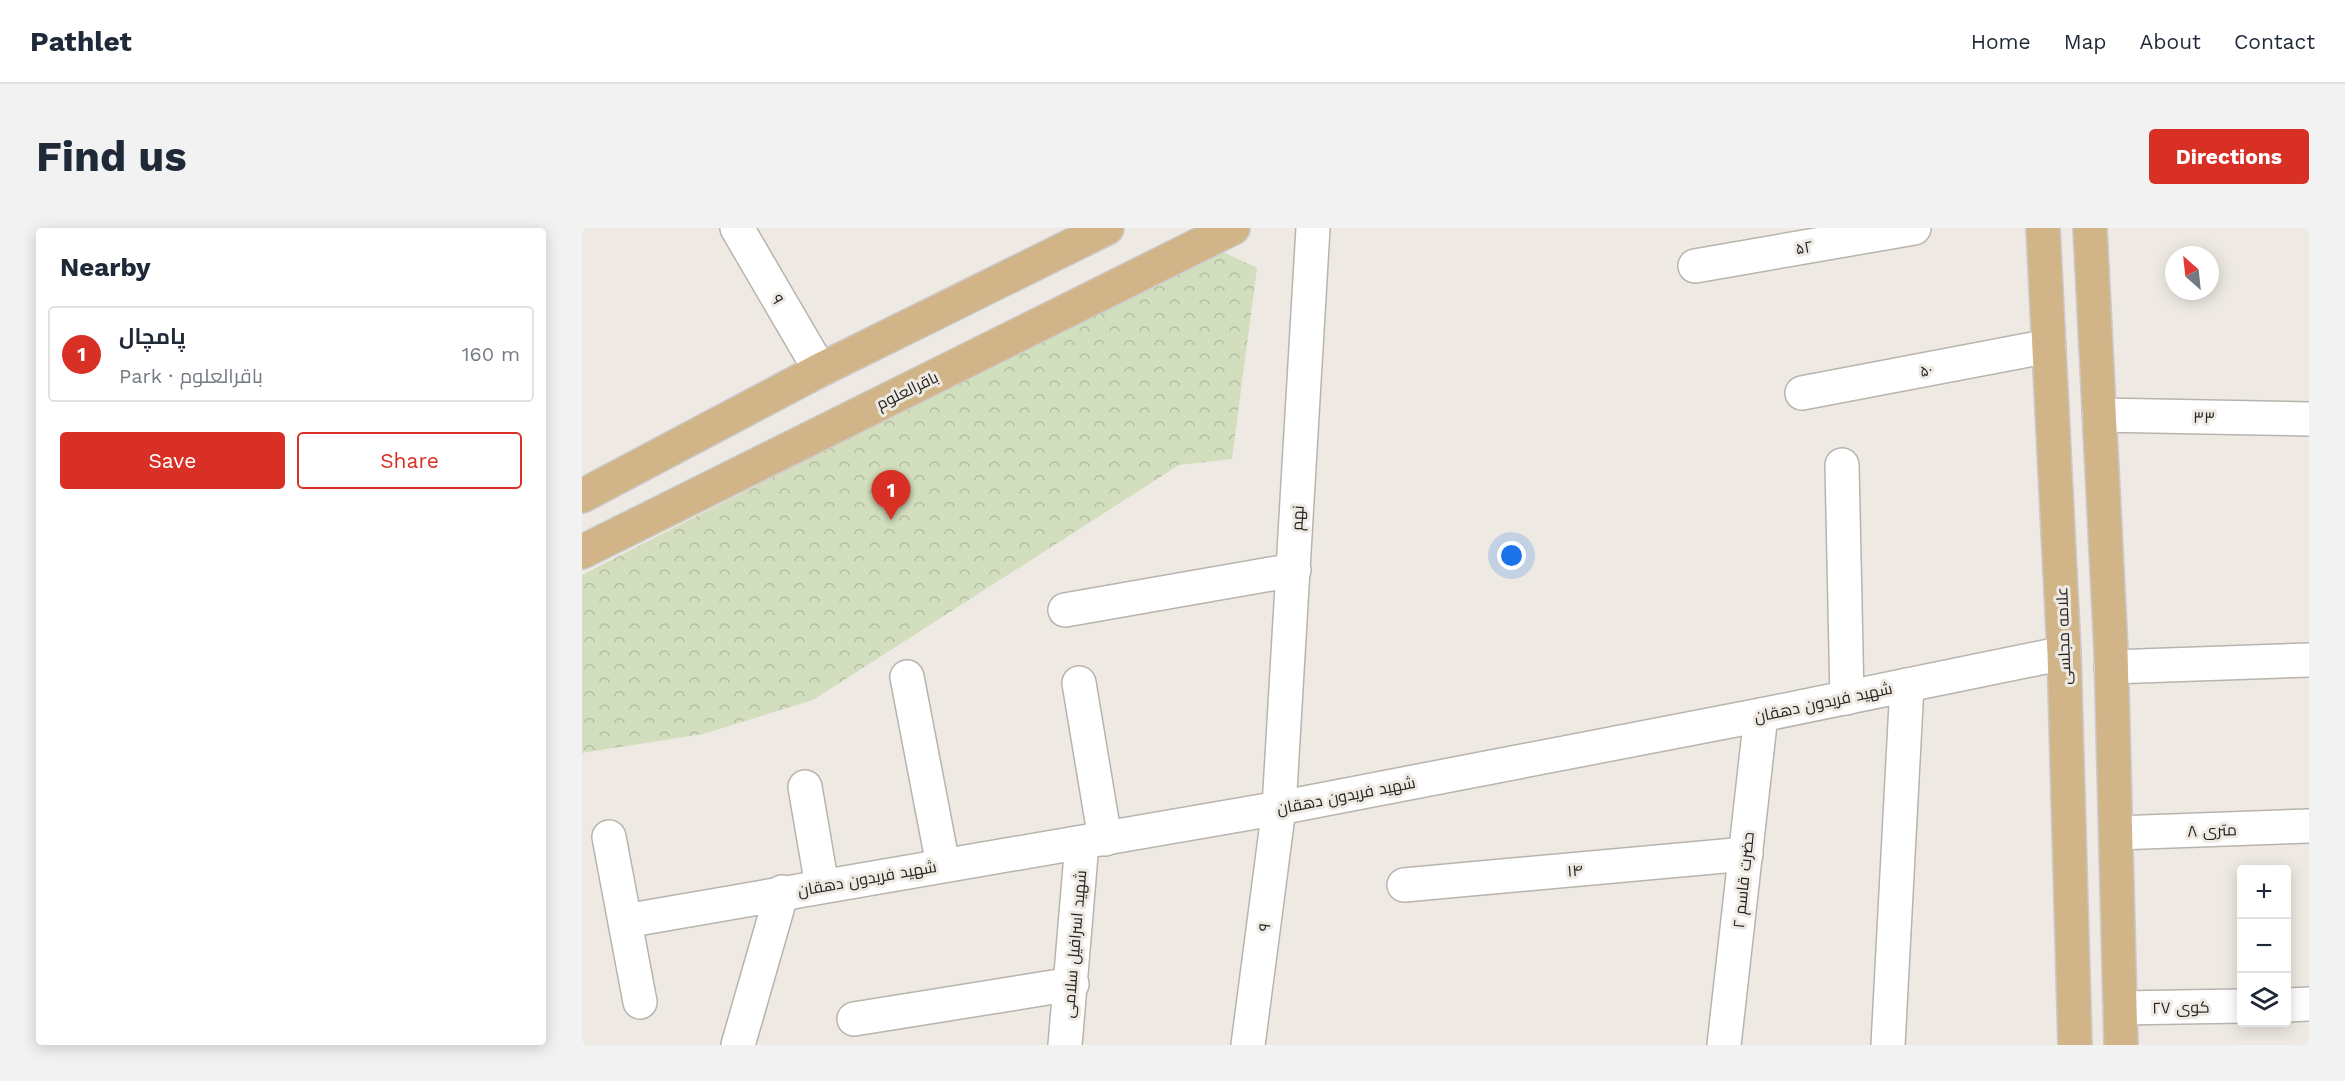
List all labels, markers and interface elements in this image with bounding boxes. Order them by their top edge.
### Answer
text: Pathlet [30,25,132,58]
text: Home [1971,29,2031,54]
text: Map [2064,29,2107,54]
text: About [2140,29,2201,54]
text: Contact [2234,29,2315,54]
button: Directions [2149,129,2309,184]
text: Find us [36,132,187,181]
street label: ۵۲ [1794,237,1814,258]
north arrow [2165,246,2219,300]
text: Nearby [60,252,151,282]
street label: ۹ [767,291,788,308]
text: پامچال [119,324,186,349]
text: 1 [77,342,86,366]
text: 160 m [462,342,520,366]
street label: ۵۰ [1918,360,1934,381]
text: Park · باقرالعلوم [119,364,263,388]
street label: باقرالعلوم [873,367,942,415]
street label: ۳۳ [2193,408,2215,427]
button: Save [60,432,285,489]
button: Share [297,432,522,489]
pin: 1 [872,470,910,520]
street label: نهم [1287,505,1310,531]
your location [1497,541,1526,570]
street label: علامه مجلسی [2052,587,2076,685]
street label: شهید فریدون دهقان [1752,679,1894,727]
street label: شهید فریدون دهقان [1275,773,1417,819]
street label: ۸ متری [2187,820,2237,842]
street label: ۲ حضرت قاسم [1729,831,1760,929]
street label: شهید فریدون دهقان [796,857,938,901]
street label: ۱۴ [1566,860,1584,881]
map controls [2237,865,2291,1027]
button: + [2237,865,2291,919]
street label: شهید اسرافیل سلامی [1059,869,1091,1019]
button: − [2237,919,2291,973]
street label: ۹ [1255,922,1274,933]
button: layers [2237,973,2291,1027]
street label: کوی ۲۷ [2152,997,2210,1018]

